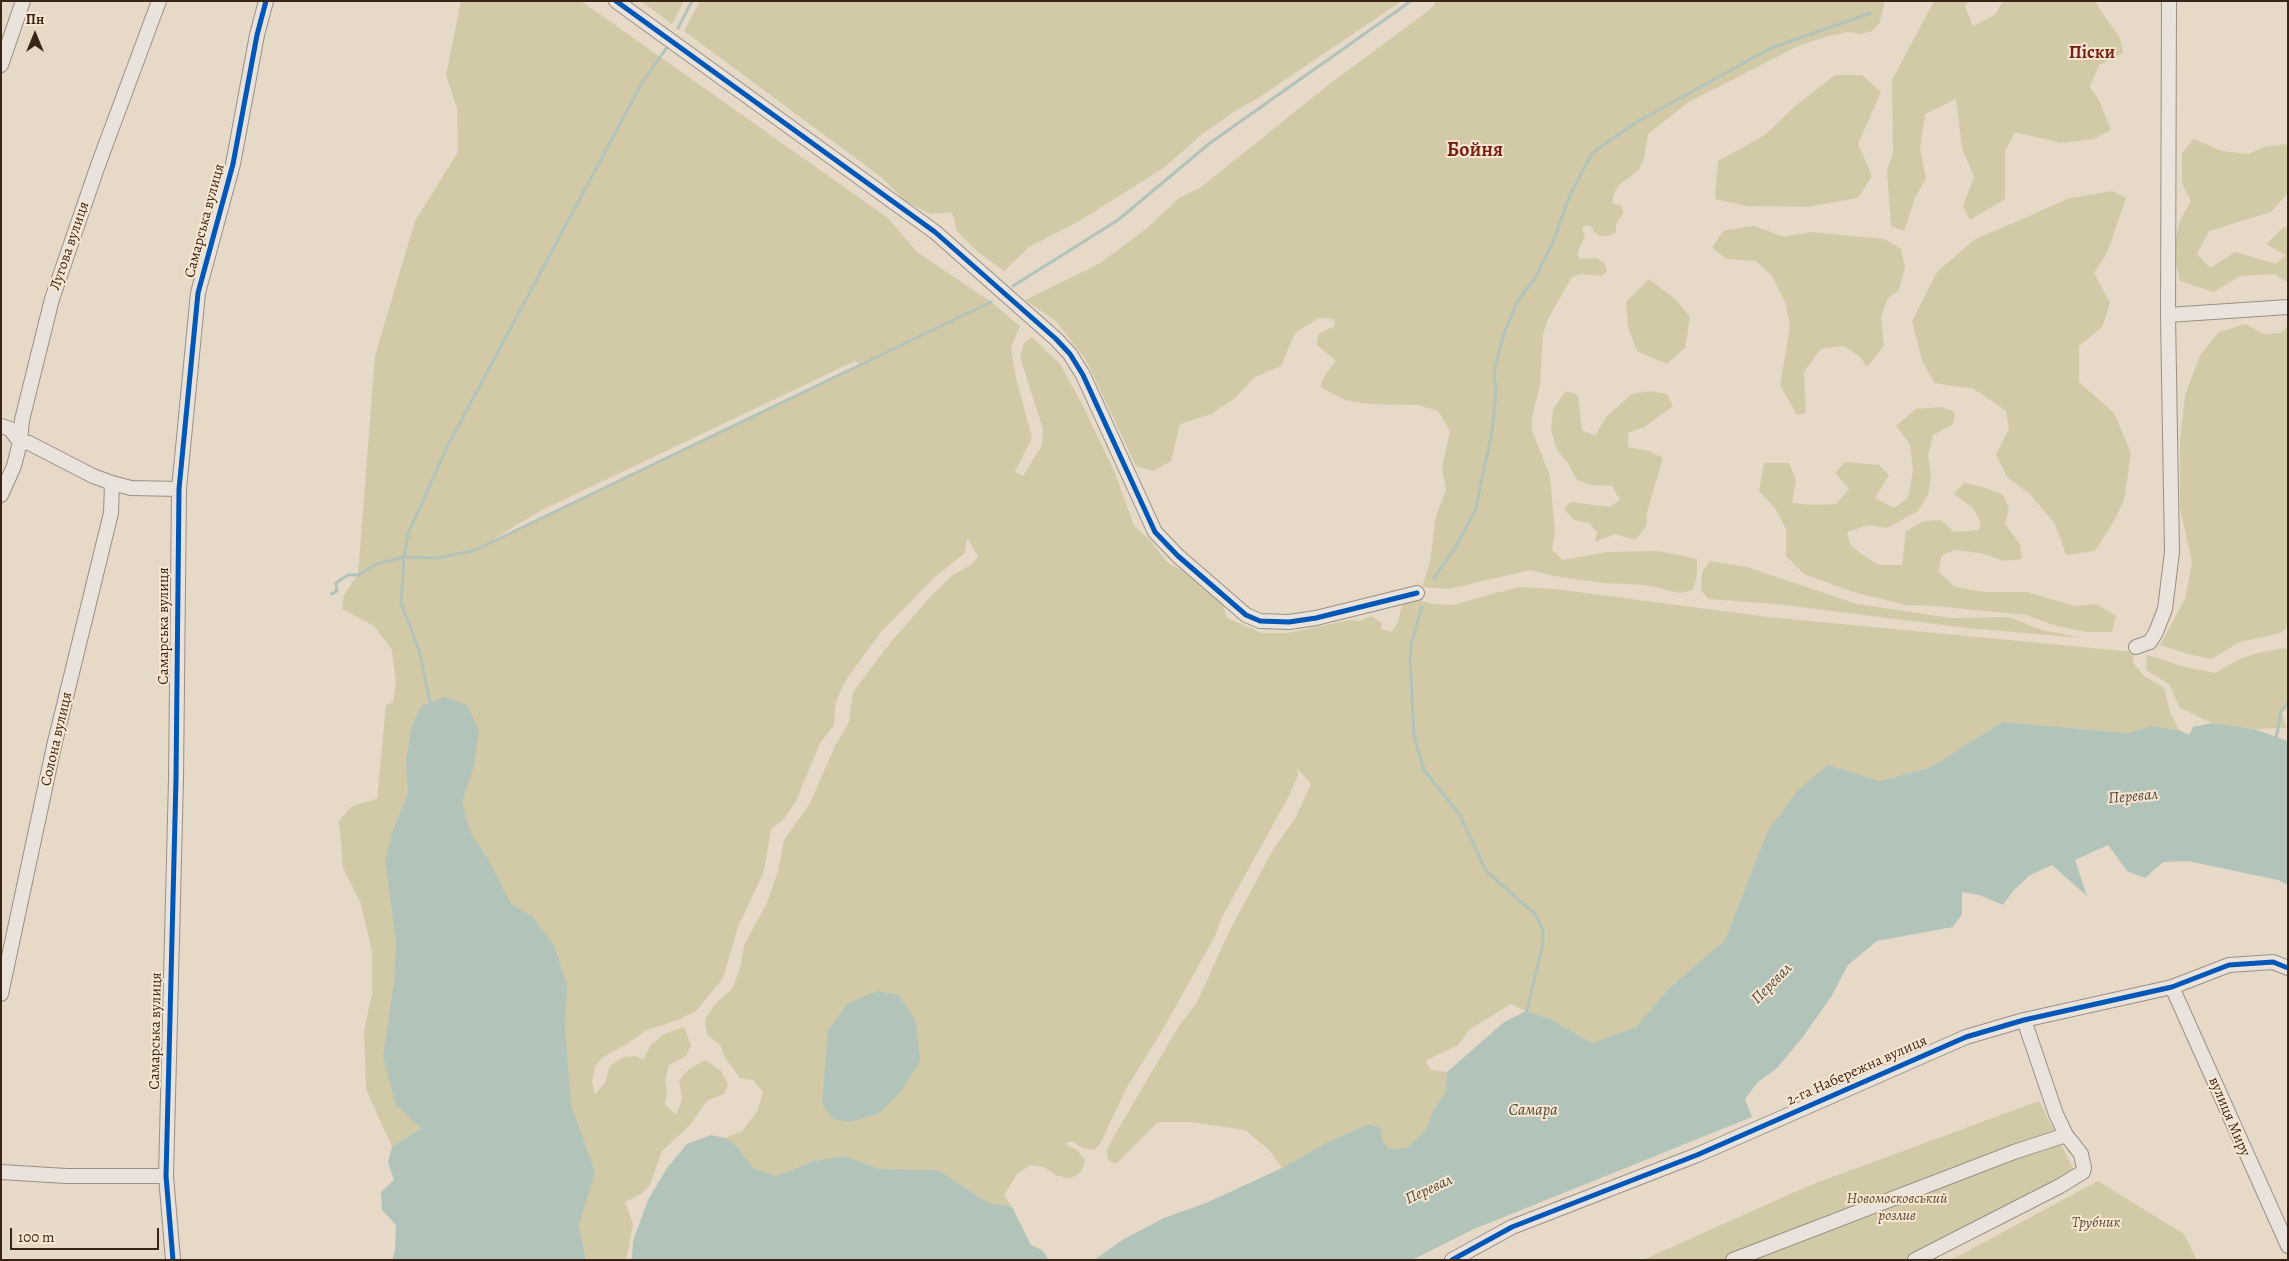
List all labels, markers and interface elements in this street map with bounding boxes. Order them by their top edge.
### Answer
north arrow [10,10,60,60]
text: Пн [26,10,44,29]
district label: Піски [2069,43,2115,65]
district label: Бойня [1447,139,1503,163]
street label: Самарська вулиця [181,162,229,280]
street label: Лугова вулиця [46,199,94,293]
street label: Самарська вулиця [155,567,173,685]
street label: Солона вулиця [37,690,77,788]
water label: Перевал [2107,785,2159,809]
water label: Перевал [1748,960,1796,1008]
street label: Самарська вулиця [146,972,166,1090]
street label: 2-га Набережна вулиця [1784,1032,1930,1110]
street label: вулиця Миру [2204,1075,2254,1159]
water label: Самара [1508,1101,1558,1121]
water label: Перевал [1402,1171,1456,1209]
park label: Новомосковський розлив [1847,1190,1947,1225]
park label: Трубник [2072,1214,2120,1232]
scale bar [12,1218,161,1250]
text: 100 m [18,1227,55,1247]

